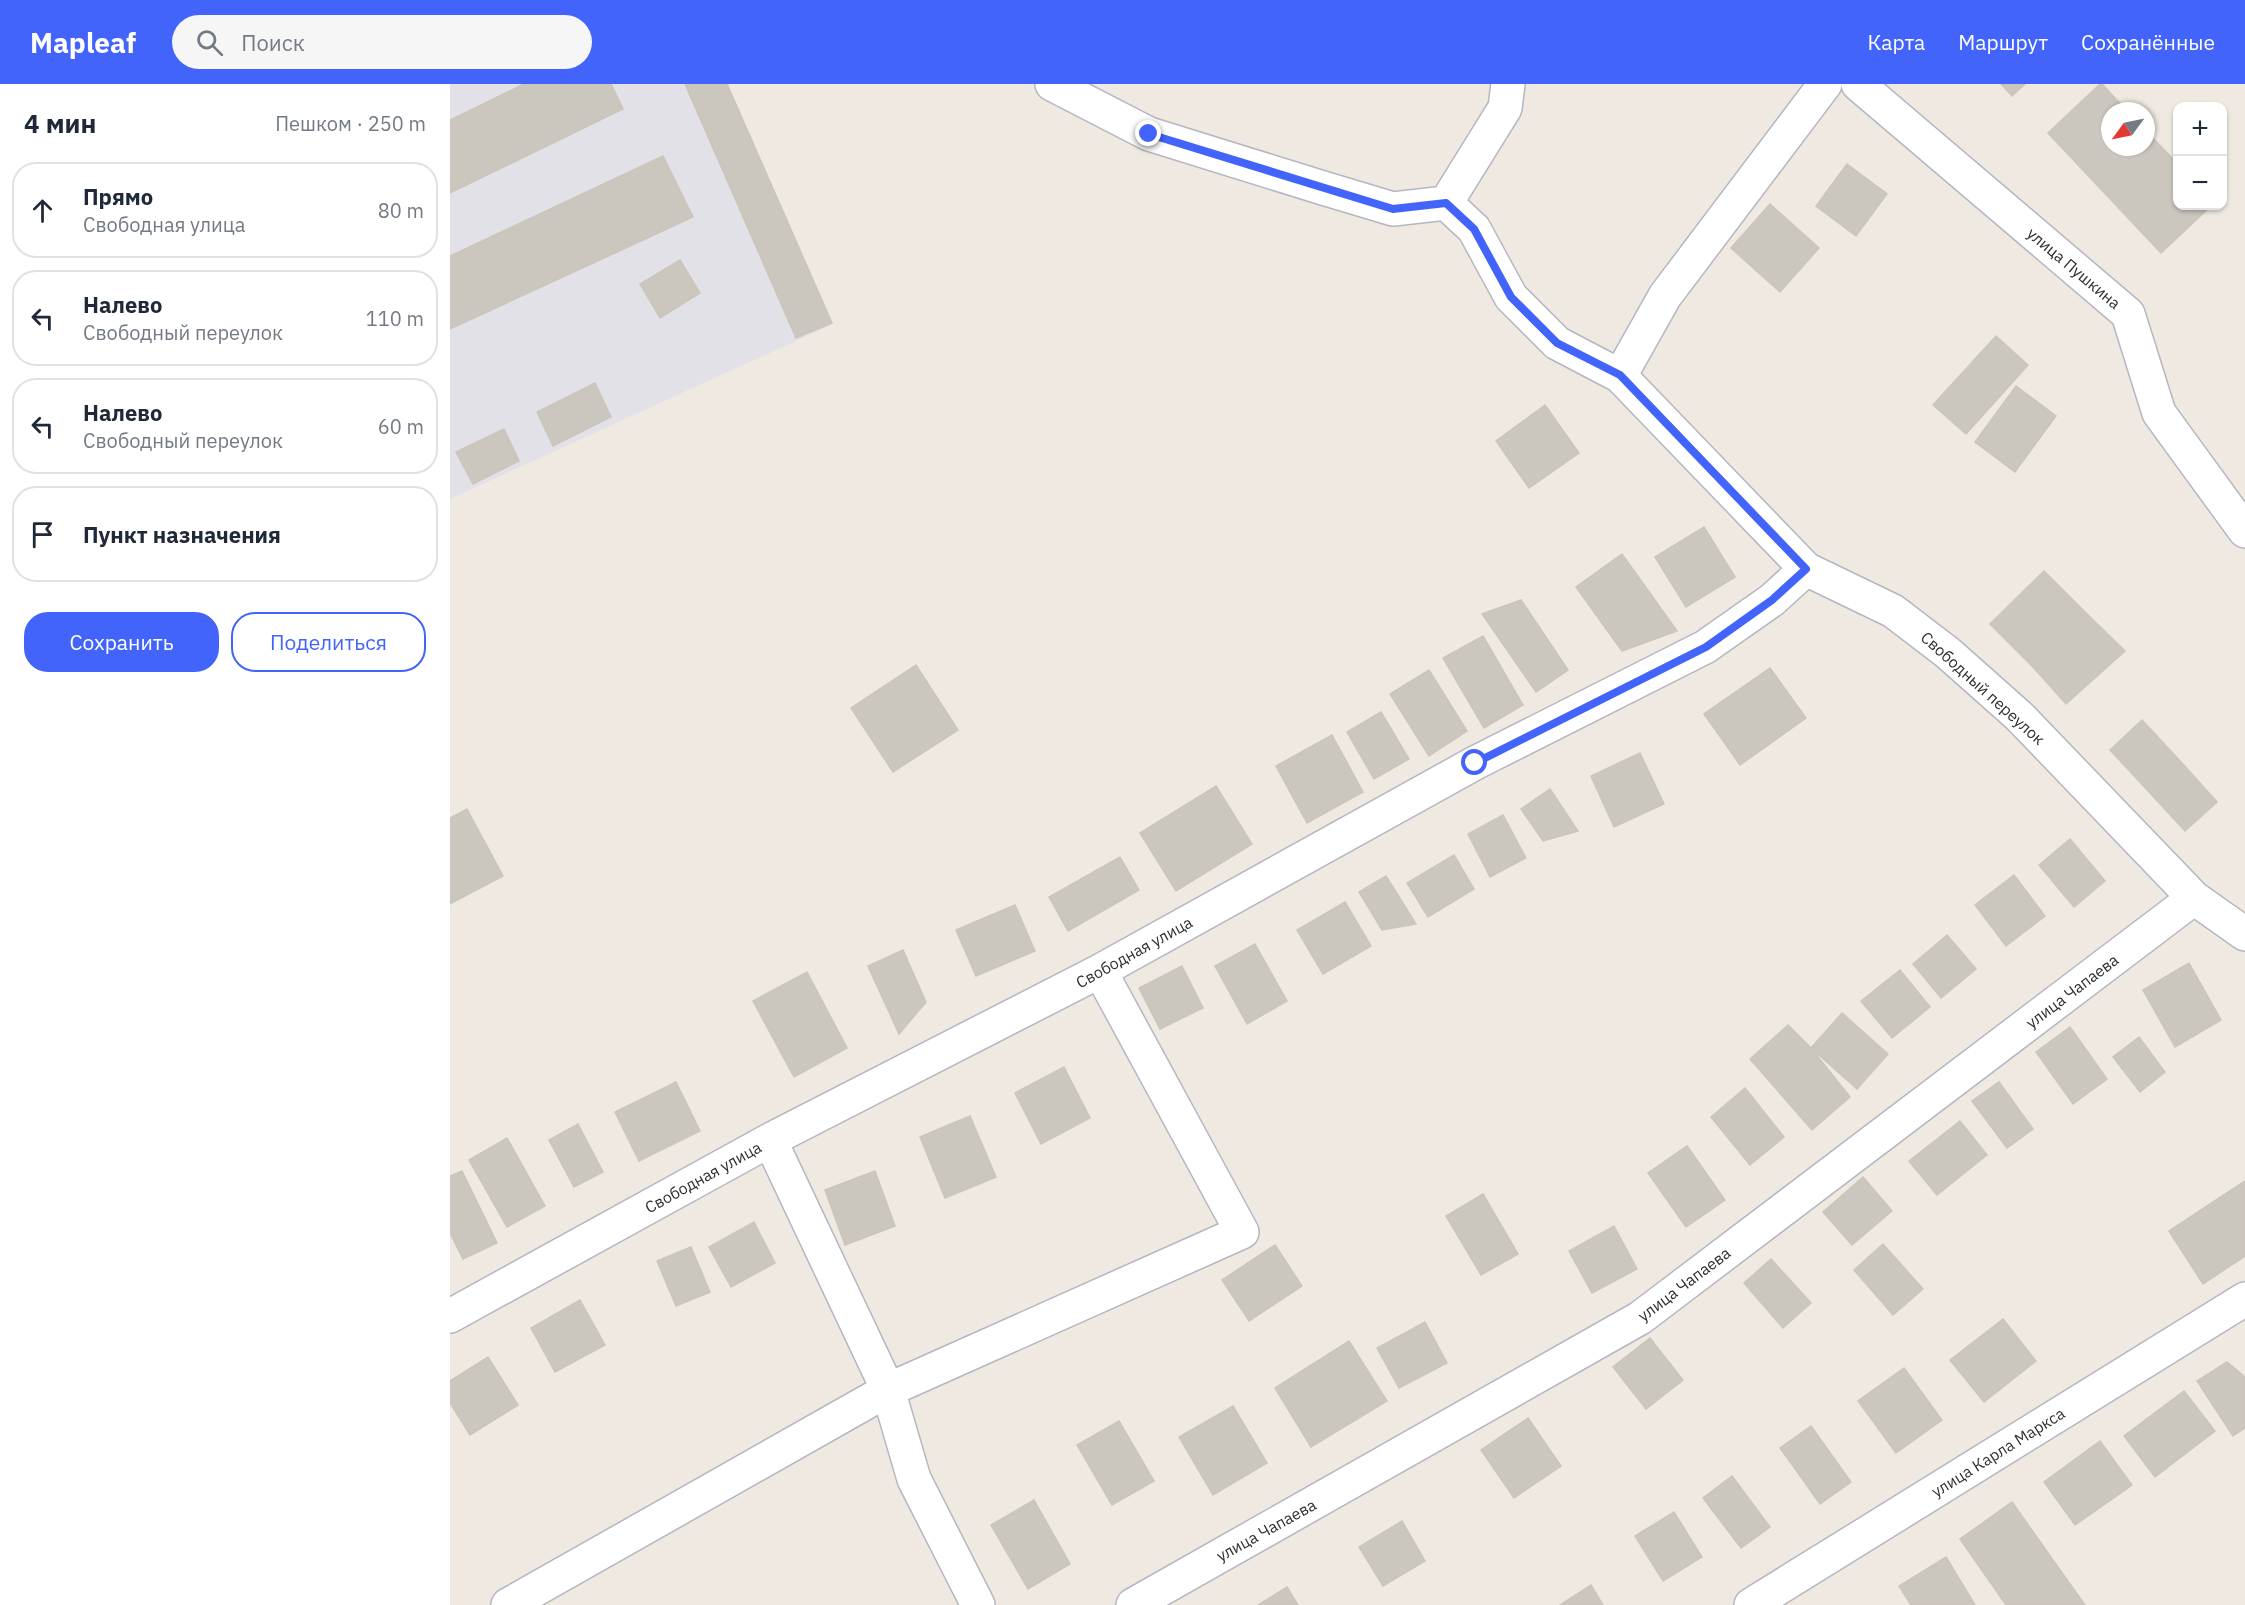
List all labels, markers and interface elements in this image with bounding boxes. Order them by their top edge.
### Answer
search box [172,15,592,69]
text: Mapleaf [30,24,136,61]
icon: search [193,26,226,59]
text: Поиск [241,28,305,57]
text: Карта [1867,28,1925,56]
text: Маршрут [1958,28,2048,56]
text: Сохранённые [2081,28,2215,56]
north arrow [2101,102,2155,156]
map controls [2173,102,2227,210]
button: + [2173,102,2227,156]
text: 4 мин [24,106,96,140]
text: Пешком · 250 m [275,110,426,137]
route end [1135,120,1161,146]
button: − [2173,156,2227,210]
text: Прямо [83,182,153,211]
icon: ahead [26,194,59,227]
text: 80 m [378,197,424,224]
text: Свободная улица [83,211,246,238]
street label: улица Пушкина [2023,223,2125,313]
text: Налево [83,290,162,319]
icon: left [26,302,59,335]
text: 110 m [366,305,424,332]
text: Свободный переулок [83,319,283,346]
text: Налево [83,398,162,427]
icon: left [26,410,59,443]
text: 60 m [378,413,424,440]
text: Свободный переулок [83,427,283,454]
icon: arrive [26,518,59,551]
text: Пункт назначения [83,520,281,549]
button: Сохранить [24,612,219,672]
button: Поделиться [231,612,426,672]
street label: Свободный переулок [1917,627,2049,749]
route start [1461,749,1487,775]
street label: Свободная улица [1072,912,1196,992]
street label: улица Чапаева [2022,949,2123,1032]
street label: Свободная улица [641,1137,765,1217]
street label: улица Чапаева [1634,1242,1735,1325]
street label: улица Карла Маркса [1928,1403,2069,1501]
street label: улица Чапаева [1213,1494,1320,1566]

